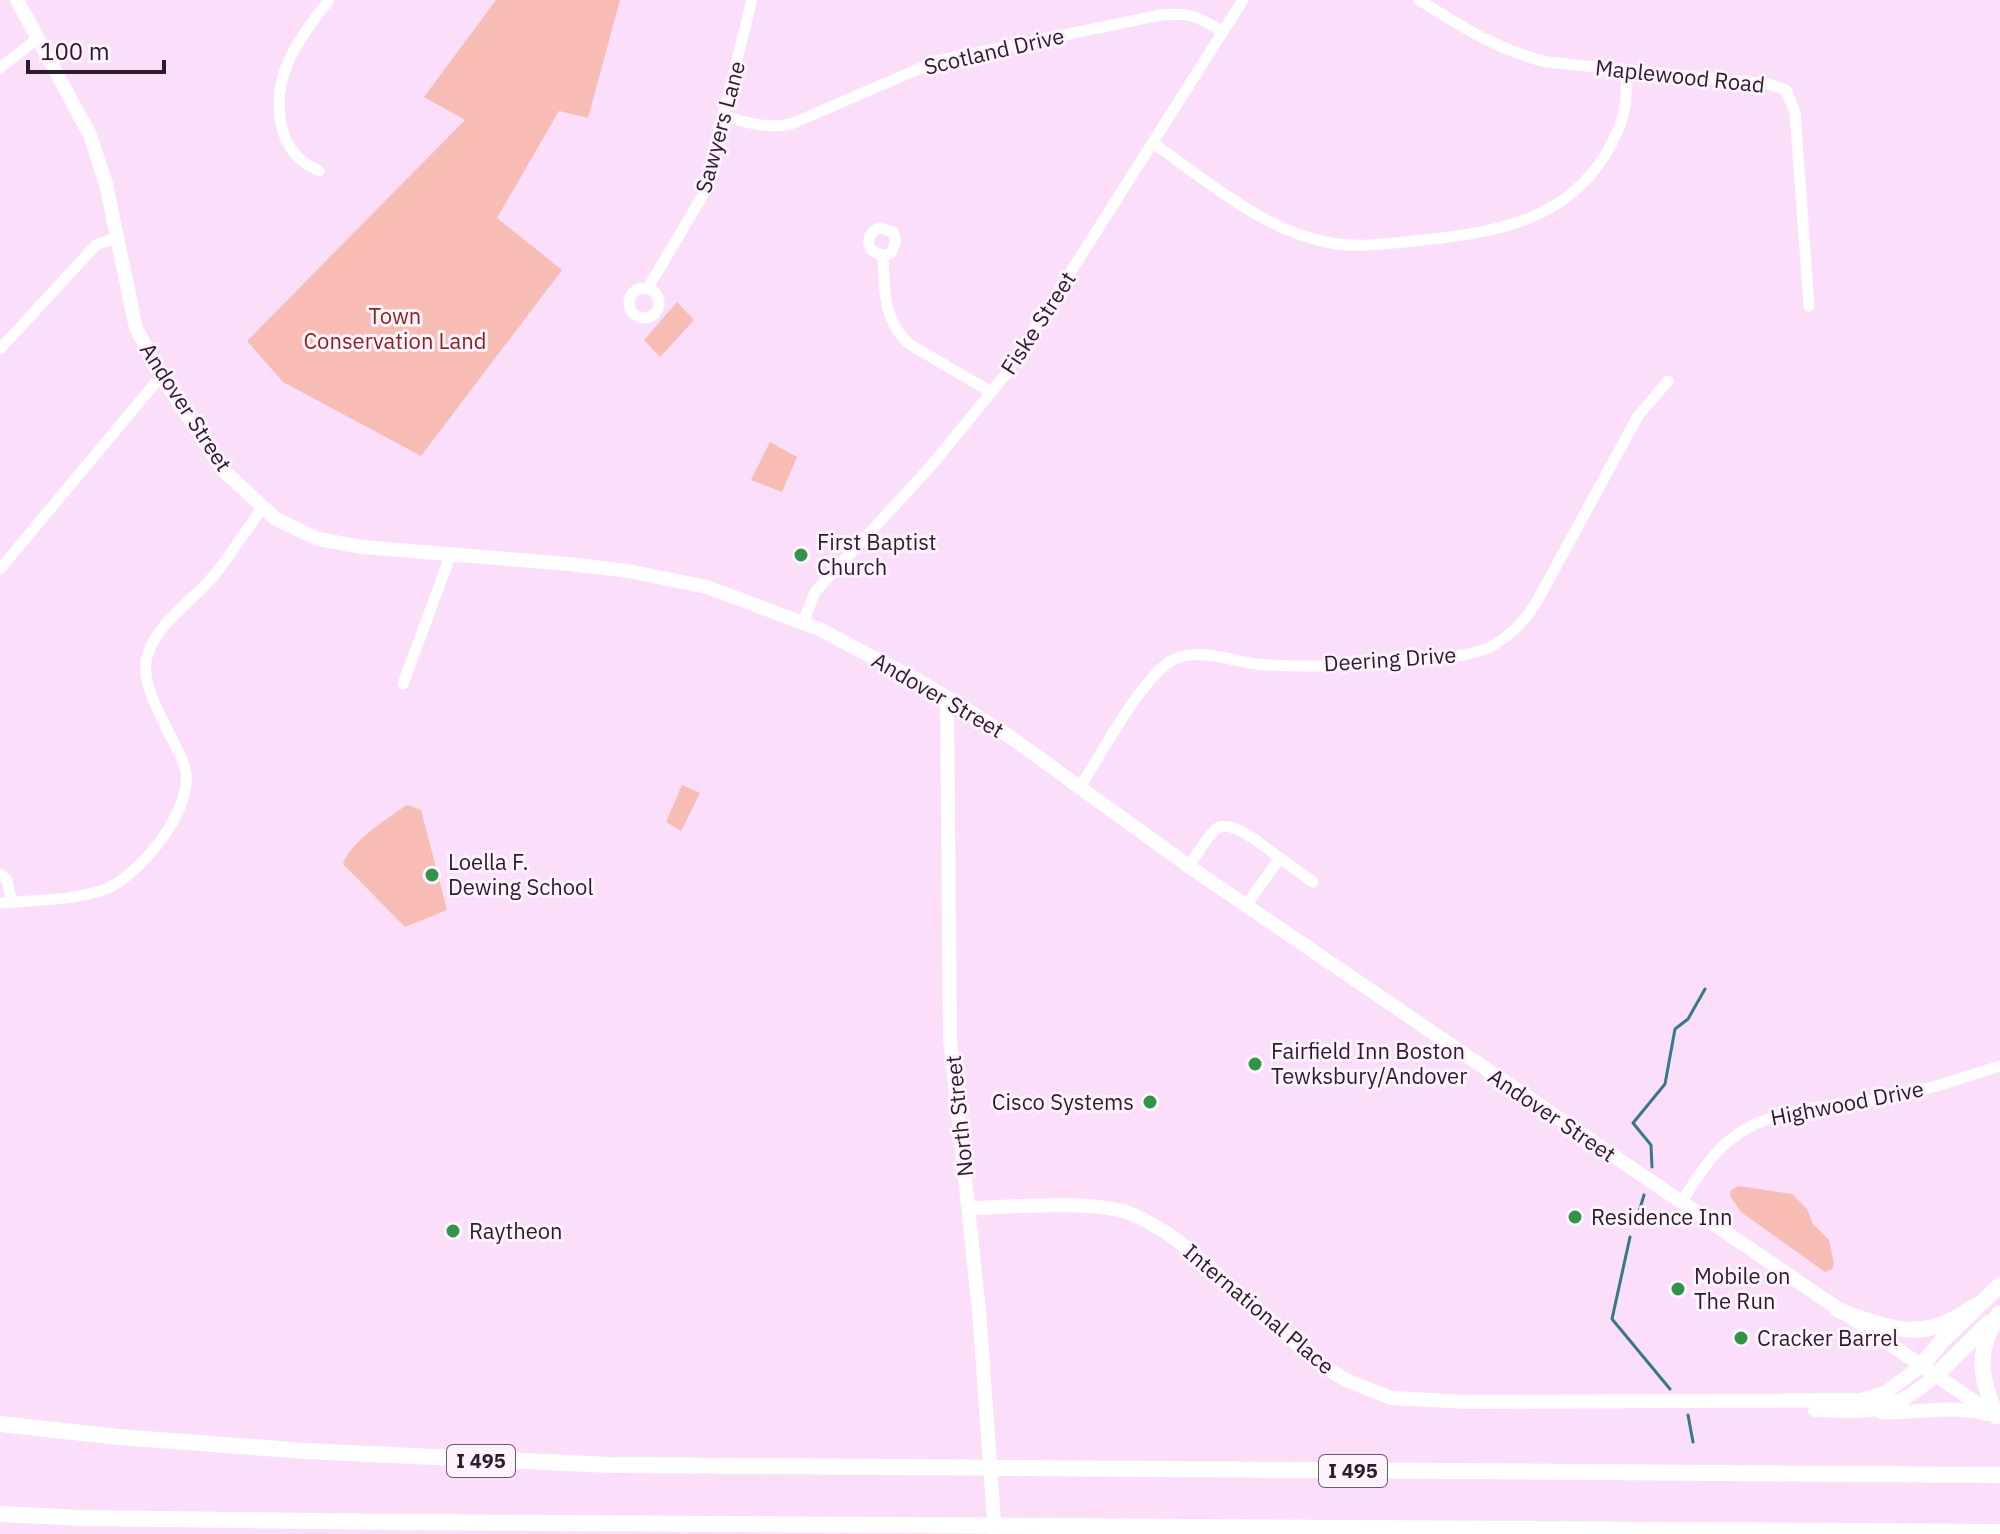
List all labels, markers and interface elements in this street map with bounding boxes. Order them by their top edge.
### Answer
street label: Scotland Drive [921,20,1067,81]
scale bar [28,24,164,74]
text: 100 m [40,35,110,67]
street label: Maplewood Road [1594,52,1766,99]
street label: Sawyers Lane [688,58,751,196]
street label: Fiske Street [993,266,1082,380]
park label: Town Conservation Land [303,301,487,355]
street label: Andover Street [134,337,239,477]
place label: First Baptist Church [817,527,937,581]
marker: First Baptist Church [792,546,810,564]
street label: Deering Drive [1323,639,1457,678]
street label: Andover Street [867,645,1010,744]
place label: Loella F. Dewing School [448,847,593,901]
marker: Loella F. Dewing School [423,866,441,884]
place label: Fairfield Inn Boston Tewksbury/Andover [1271,1036,1467,1090]
street label: North Street [938,1054,979,1178]
marker: Fairfield Inn Boston Tewksbury/Andover [1246,1055,1264,1073]
street label: Andover Street [1483,1061,1622,1168]
street label: Highwood Drive [1768,1073,1926,1132]
place label: Cisco Systems [992,1087,1134,1116]
marker: Cisco Systems [1141,1093,1159,1111]
place label: Residence Inn [1591,1202,1732,1231]
marker: Residence Inn [1566,1208,1584,1226]
place label: Raytheon [469,1216,563,1245]
marker: Raytheon [444,1222,462,1240]
street label: International Place [1178,1237,1341,1380]
place label: Mobile on The Run [1694,1261,1791,1315]
marker: Mobile on The Run [1669,1280,1687,1298]
place label: Cracker Barrel [1757,1323,1898,1352]
marker: Cracker Barrel [1732,1329,1750,1347]
road number: I 495 [447,1445,515,1477]
road number: I 495 [1319,1455,1387,1487]

